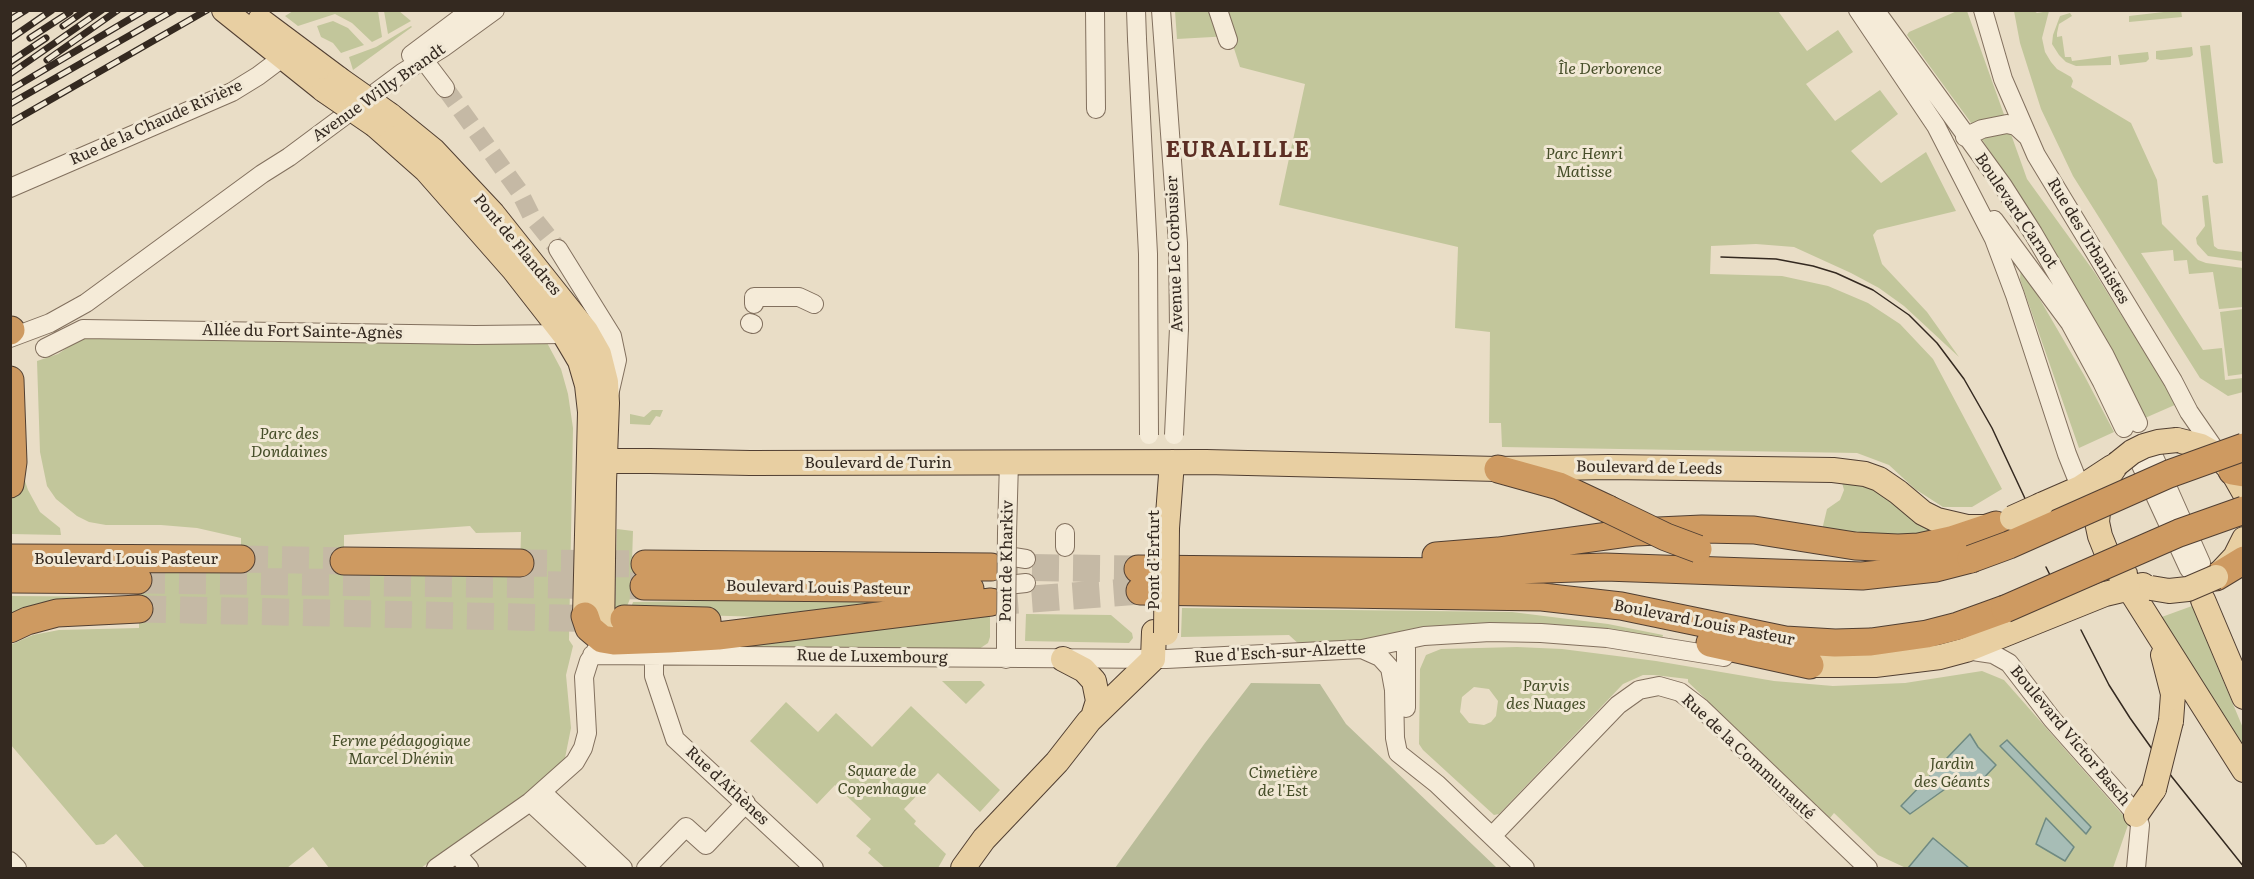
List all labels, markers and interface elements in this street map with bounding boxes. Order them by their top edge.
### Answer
street label: Avenue Willy Brandt [309,40,449,146]
park label: Île Derborence [1558,59,1662,79]
street label: Rue de la Chaude Rivière [67,76,245,170]
district label: EURALILLE [1166,138,1310,164]
park label: Parc Henri Matisse [1545,144,1623,182]
street label: Boulevard Carnot [1970,150,2062,272]
street label: Avenue Le Corbusier [1163,175,1187,333]
street label: Rue des Urbanistes [2043,175,2133,307]
street label: Pont de Flandres [469,191,565,299]
street label: Allée du Fort Sainte-Agnès [202,321,402,343]
park label: Parc des Dondaines [251,424,327,462]
street label: Boulevard de Turin [804,453,952,473]
street label: Boulevard de Leeds [1576,457,1722,479]
street label: Pont de Kharkiv [996,500,1018,622]
street label: Pont d'Erfurt [1144,510,1164,610]
street label: Boulevard Louis Pasteur [34,549,218,569]
street label: Boulevard Louis Pasteur [726,577,910,599]
street label: Boulevard Louis Pasteur [1612,596,1796,650]
street label: Rue d'Esch-sur-Alzette [1194,639,1366,667]
street label: Rue de Luxembourg [796,646,948,668]
street label: Boulevard Victor Basch [2006,662,2134,810]
park label: Parvis des Nuages [1506,676,1586,714]
street label: Rue de la Communauté [1677,690,1819,824]
park label: Ferme pédagogique Marcel Dhénin [331,731,471,769]
street label: Rue d'Athènes [681,743,773,829]
park label: Jardin des Géants [1914,754,1990,792]
park label: Square de Copenhague [838,761,926,799]
park label: Cimetière de l'Est [1248,763,1318,801]

